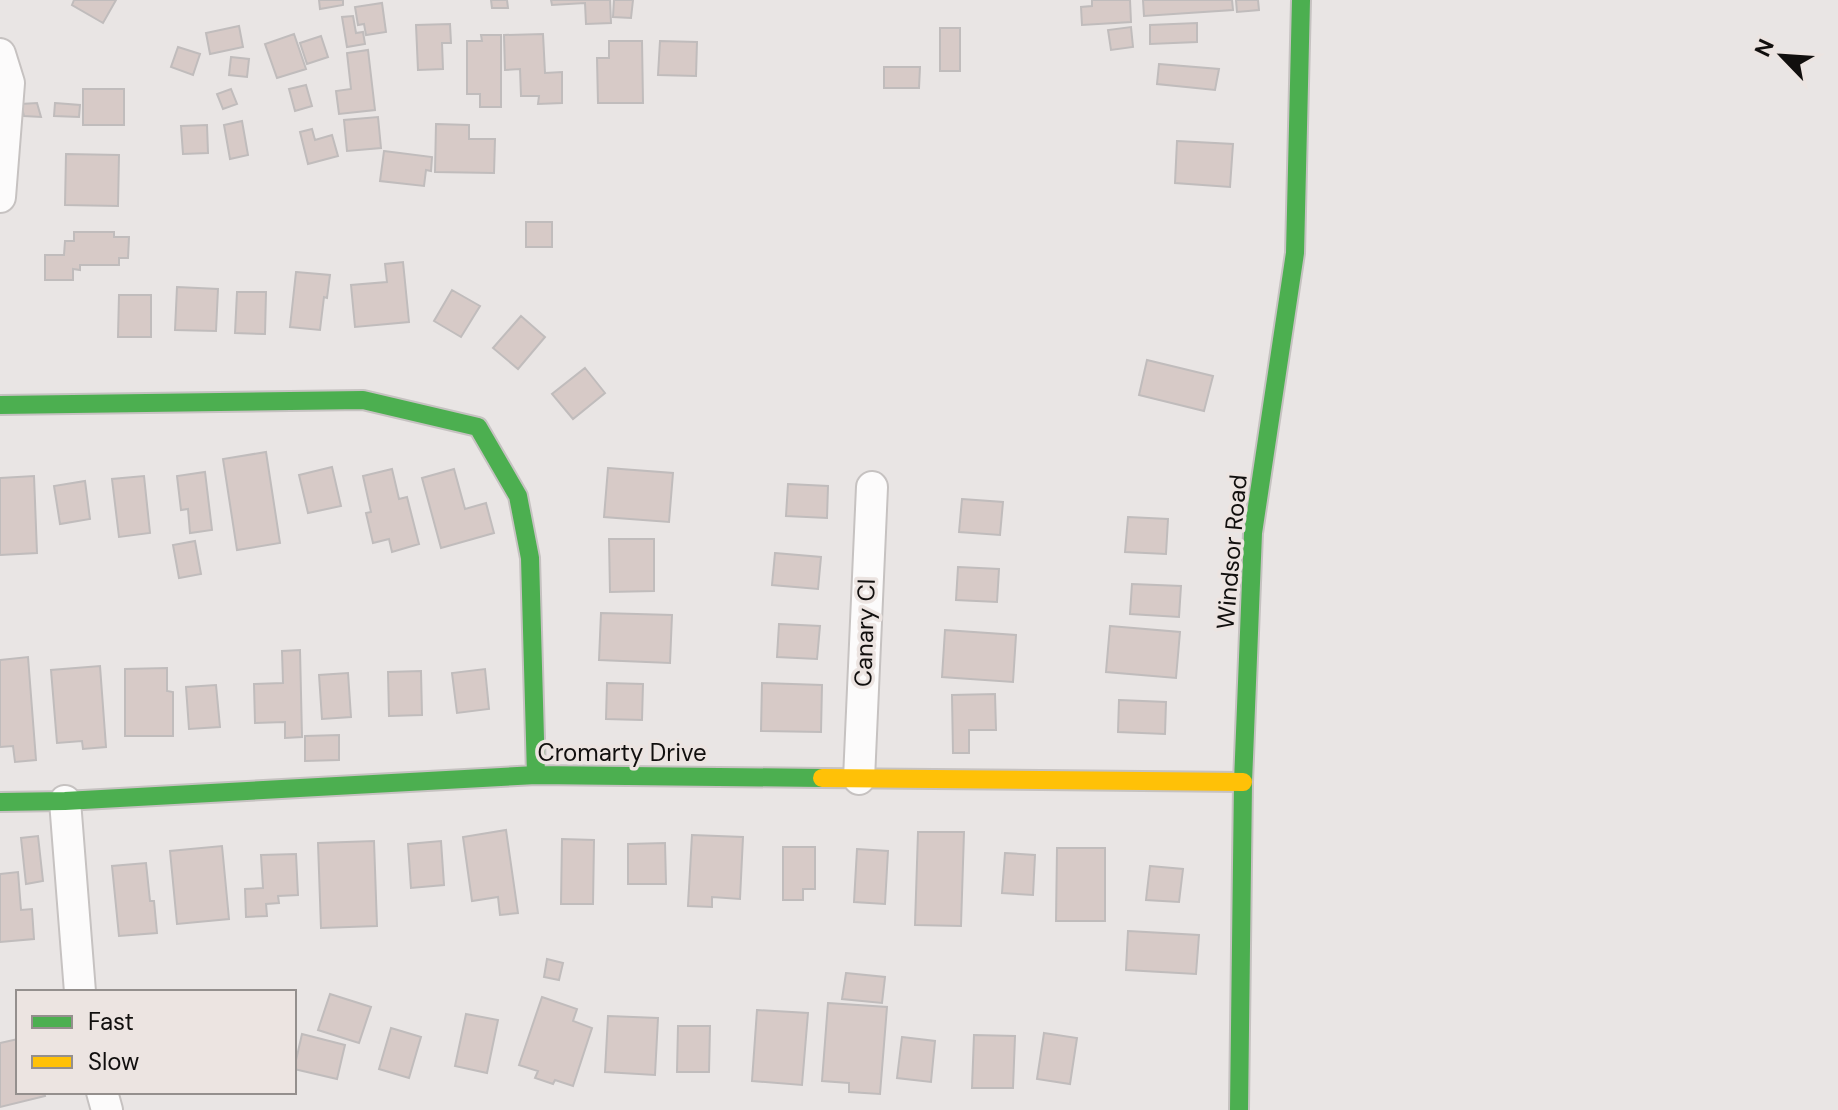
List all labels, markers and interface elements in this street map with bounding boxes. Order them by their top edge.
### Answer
north arrow [1742,16,1822,96]
text: N [1748,34,1781,61]
street label: Windsor Road [1209,473,1254,631]
street label: Canary Cl [847,578,882,688]
street label: Cromarty Drive [537,737,707,768]
legend [16,990,296,1094]
text: Fast [88,1006,134,1037]
text: Slow [88,1046,139,1077]

